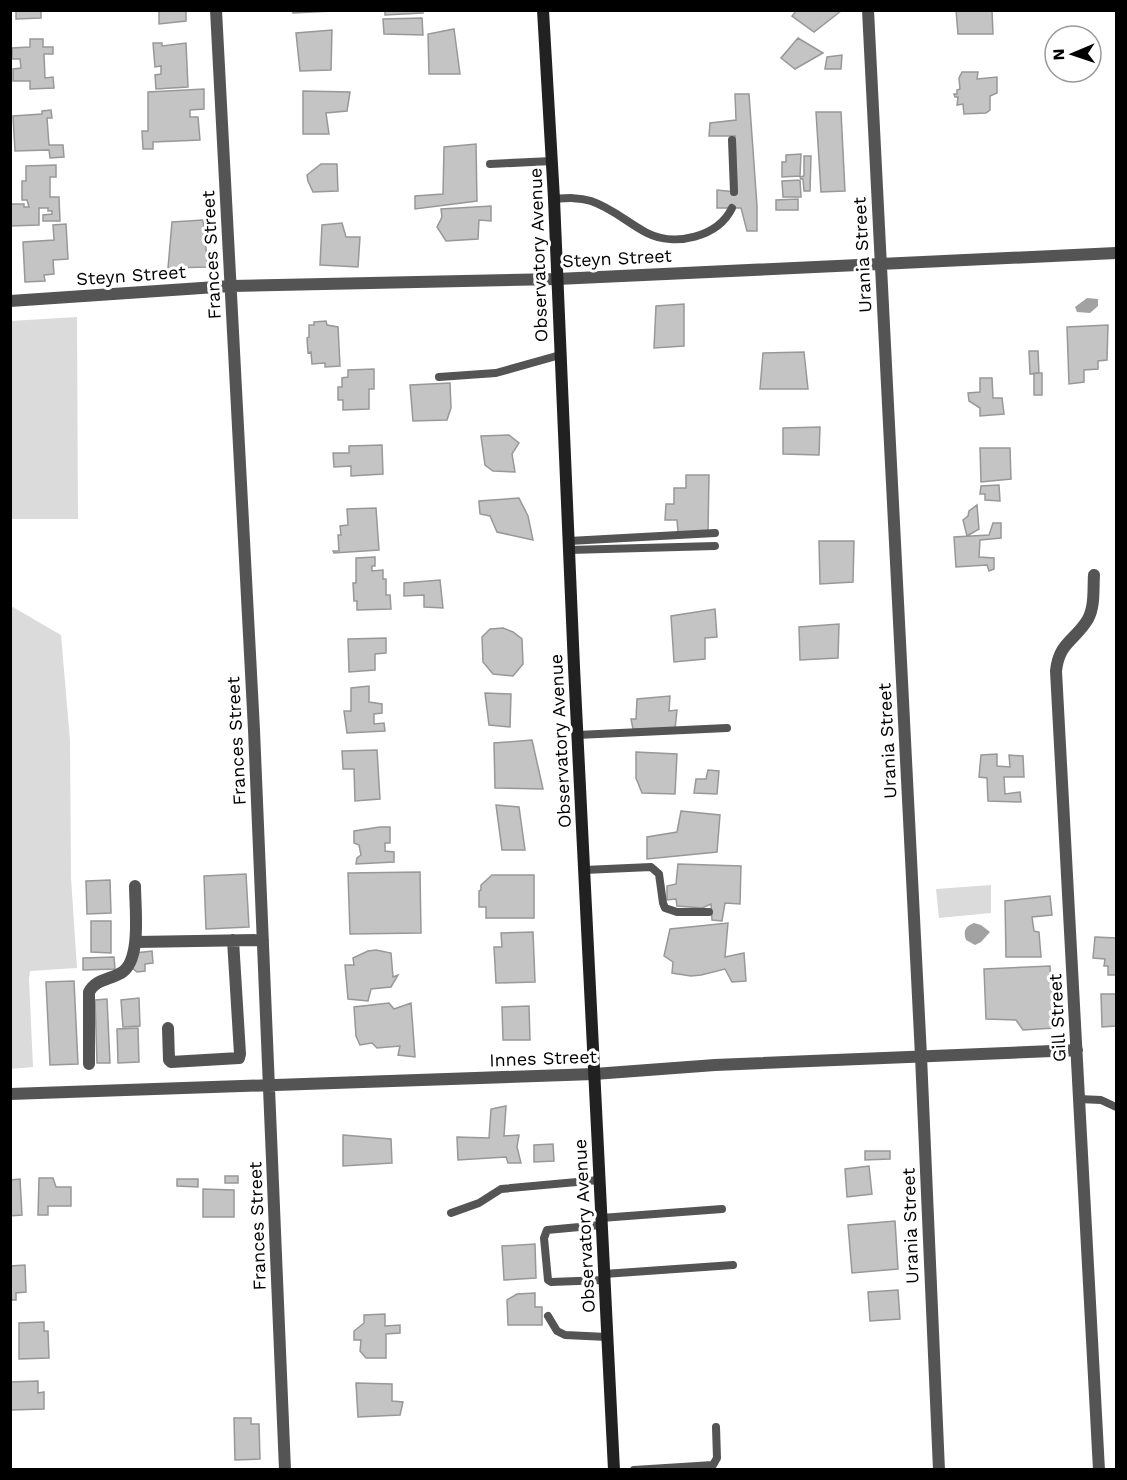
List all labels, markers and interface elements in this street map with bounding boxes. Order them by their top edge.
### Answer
north arrow [1043,24,1103,84]
text: N [1049,48,1068,61]
street label: Observatory Avenue [524,167,552,343]
street label: Frances Street [197,190,225,320]
street label: Urania Street [848,196,876,313]
street label: Steyn Street [562,245,673,271]
street label: Steyn Street [76,261,187,289]
street label: Observatory Avenue [545,653,575,829]
street label: Frances Street [222,676,250,806]
street label: Urania Street [873,682,901,799]
street label: Gill Street [1044,973,1070,1063]
street label: Innes Street [489,1046,598,1070]
street label: Observatory Avenue [569,1138,599,1314]
street label: Frances Street [244,1161,270,1291]
street label: Urania Street [897,1167,923,1284]

